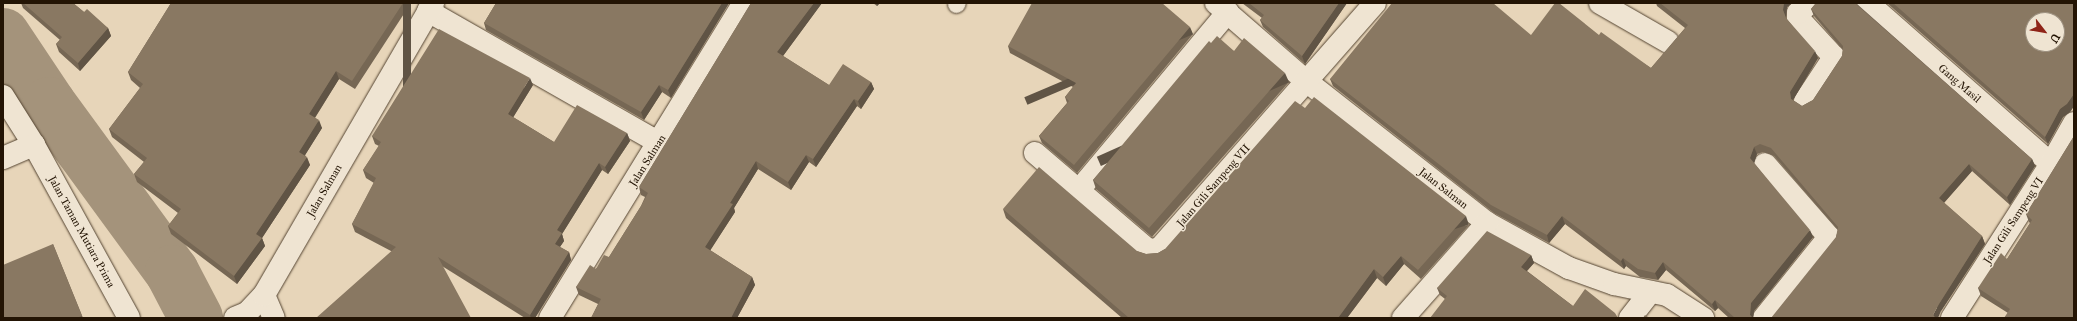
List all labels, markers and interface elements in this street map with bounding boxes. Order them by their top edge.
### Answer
north arrow [2025,12,2065,52]
text: U [2047,31,2063,45]
street label: Gang Masil [1935,62,1983,106]
street label: Jalan Salman [627,133,669,189]
street label: Jalan Gili Sampeng VII [1175,142,1253,230]
street label: Jalan Salman [305,162,345,220]
street label: Jalan Salman [1416,166,1470,212]
street label: Jalan Taman Mutiara Prima [45,174,117,290]
street label: Jalan Gili Sampeng VI [1981,175,2047,267]

